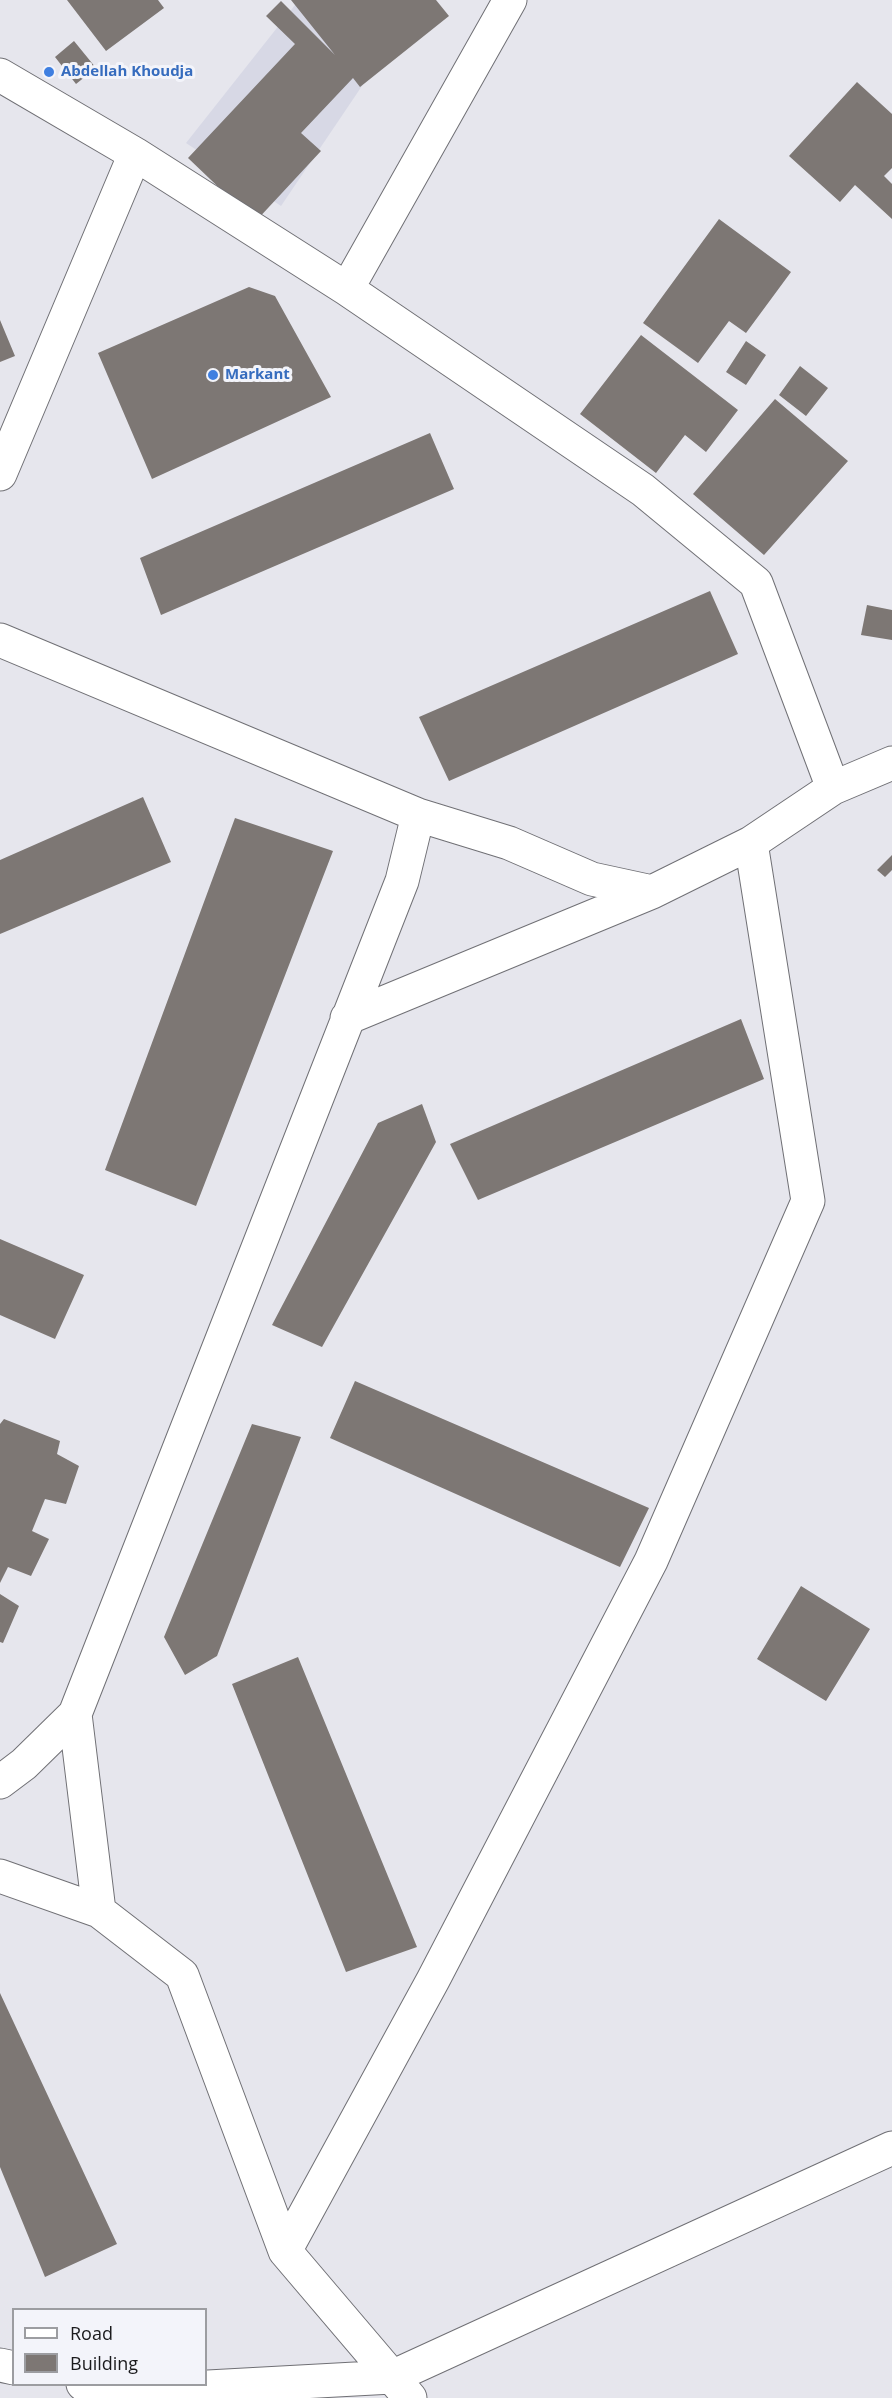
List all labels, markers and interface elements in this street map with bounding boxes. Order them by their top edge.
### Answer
place label: Abdellah Khoudja [61,63,193,81]
marker: Abdellah Khoudja [42,65,56,79]
place label: Markant [225,366,290,384]
marker: Markant [206,368,220,382]
legend [12,2308,207,2386]
text: Road [70,2321,113,2345]
text: Building [70,2351,138,2375]

